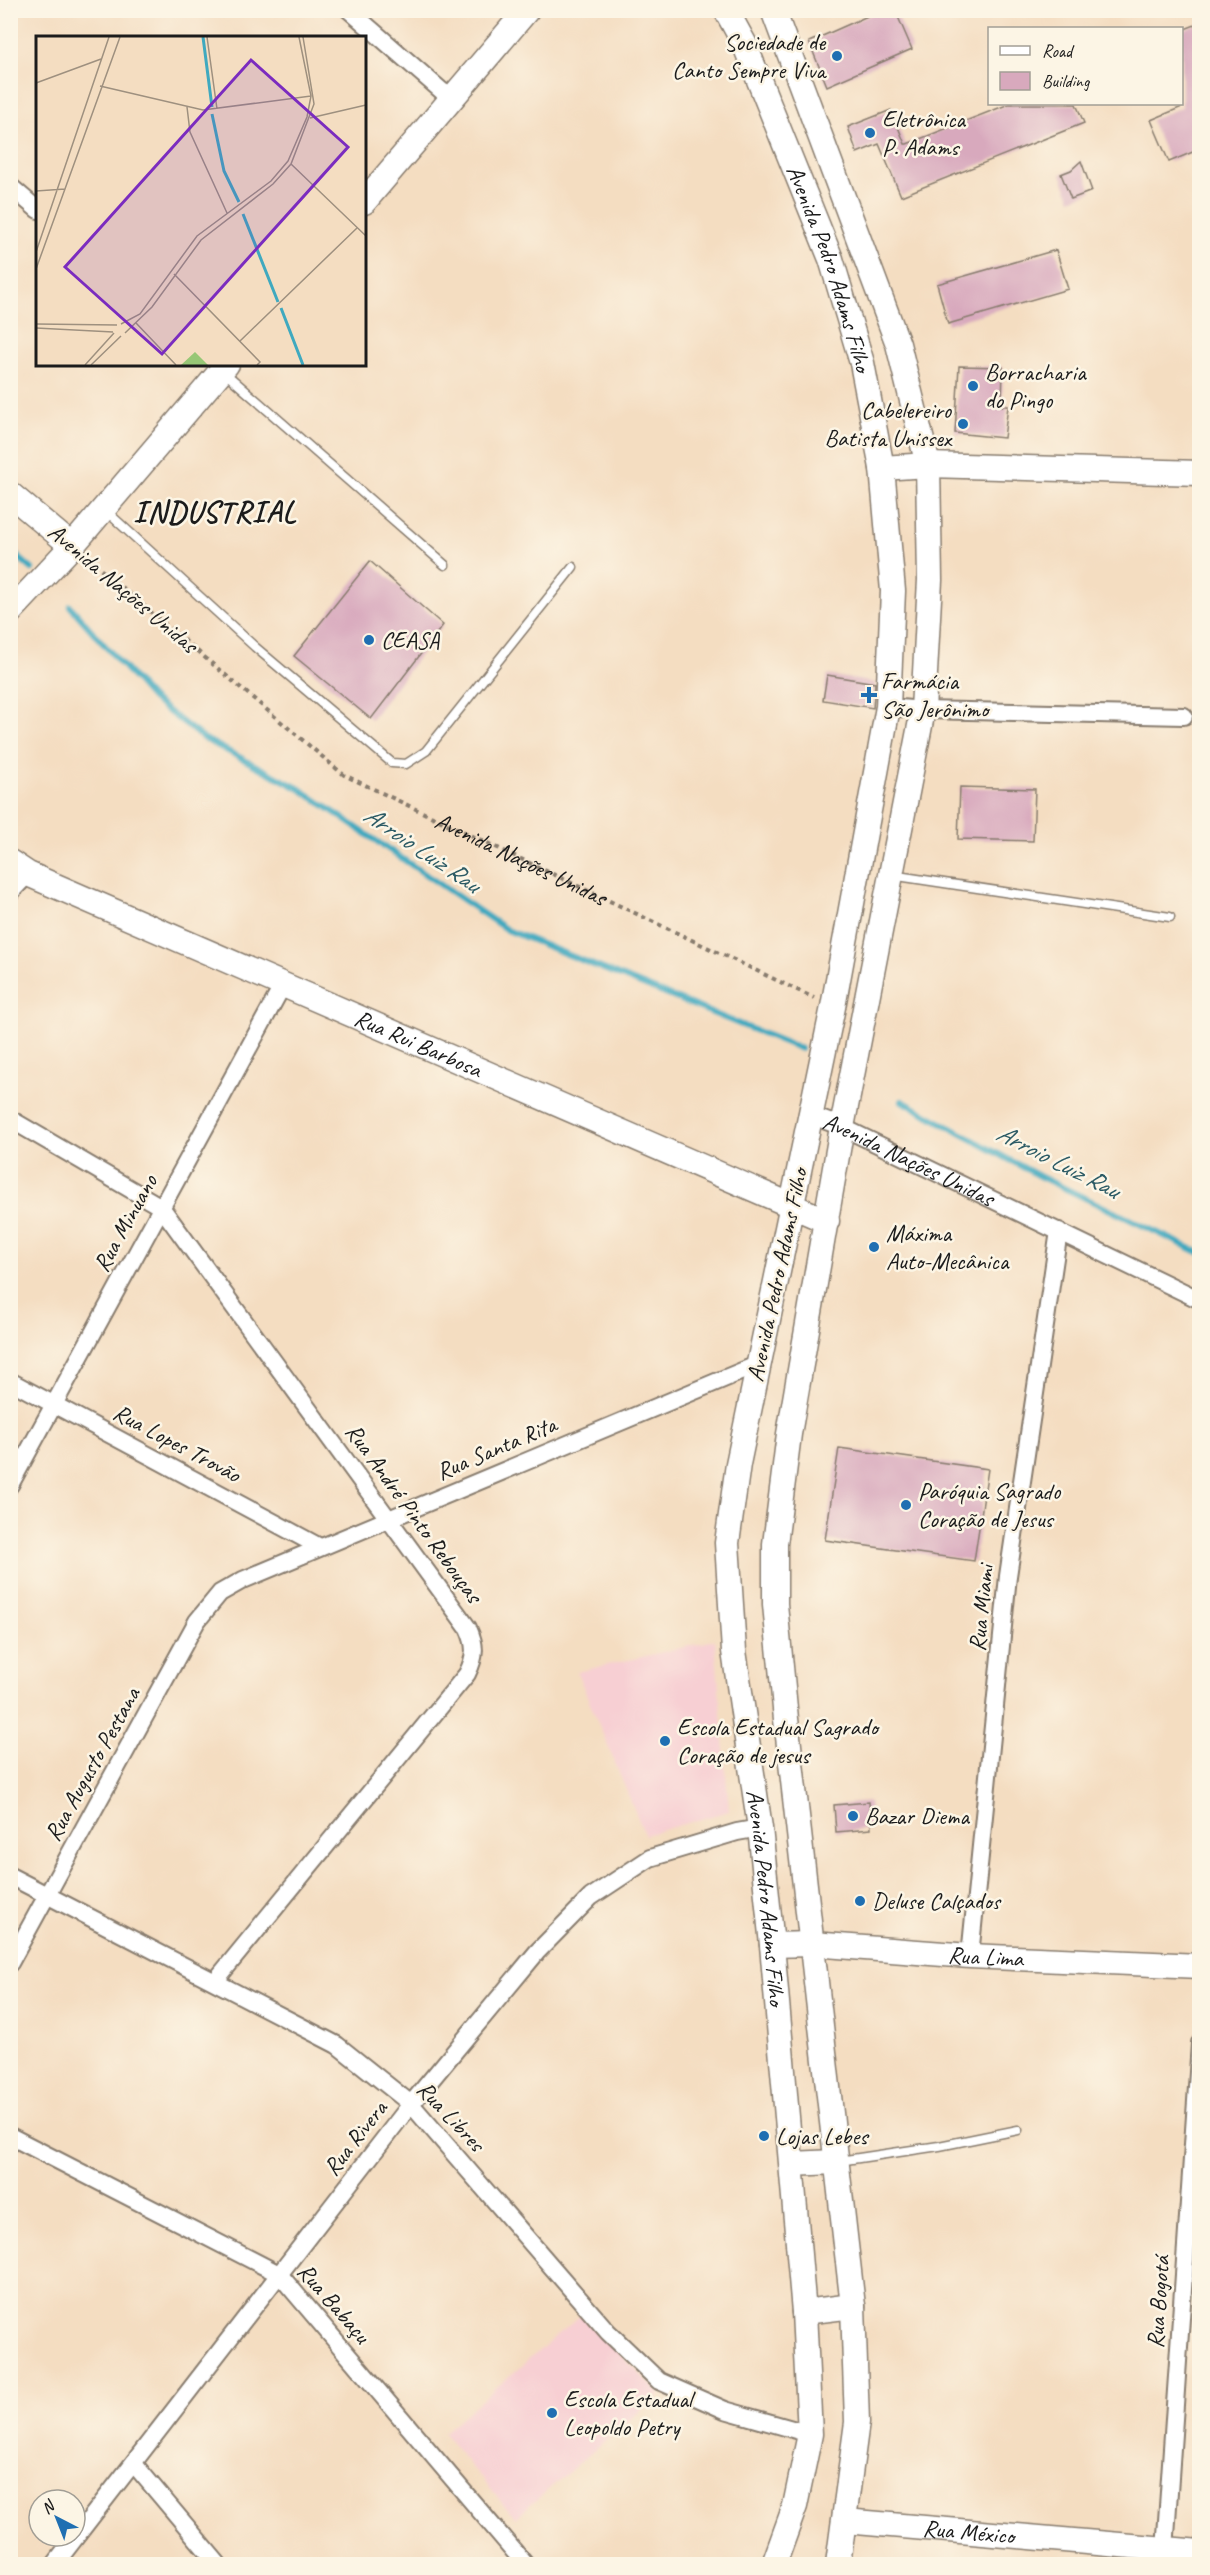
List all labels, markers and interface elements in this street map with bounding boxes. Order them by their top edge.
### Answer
place label: Sociedade de Canto Sempre Viva [672,27,827,85]
legend [988,27,1183,105]
inset map [36,36,366,366]
text: Road [1042,40,1075,62]
marker: Sociedade de Canto Sempre Viva [830,49,844,63]
text: Building [1042,70,1091,92]
place label: Eletrônica P. Adams [882,104,966,162]
marker: Eletrônica P. Adams [863,126,877,140]
street label: Avenida Pedro Adams Filho [780,161,879,377]
place label: Borracharia do Pingo [985,357,1087,415]
marker: Borracharia do Pingo [966,379,980,393]
place label: Cabelereiro Batista Unissex [825,395,953,453]
marker: Cabelereiro Batista Unissex [956,417,970,431]
district label: INDUSTRIAL [133,493,297,531]
street label: Avenida Nações Unidas [42,517,206,661]
place label: CEASA [381,625,441,655]
marker: CEASA [362,633,376,647]
place label: Farmácia São Jerônimo [881,666,991,724]
marker: Farmácia São Jerônimo [862,688,876,702]
water label: Arroio Luiz Rau [358,798,490,902]
street label: Avenida Nações Unidas [430,805,614,914]
street label: Rua Rui Barbosa [350,1003,488,1085]
street label: Avenida Nações Unidas [819,1106,1001,1214]
water label: Arroio Luiz Rau [991,1116,1129,1208]
street label: Avenida Pedro Adams Filho [740,1163,815,1384]
street label: Rua Minuano [86,1168,165,1277]
place label: Máxima Auto-Mecânica [886,1218,1010,1276]
marker: Máxima Auto-Mecânica [867,1240,881,1254]
street label: Rua Lopes Trovão [108,1397,247,1490]
street label: Rua Santa Rita [432,1408,562,1487]
street label: Rua André Pinto Rebouças [339,1417,491,1611]
place label: Paróquia Sagrado Coração de Jesus [918,1476,1062,1534]
marker: Paróquia Sagrado Coração de Jesus [899,1498,913,1512]
street label: Rua Miami [962,1561,1001,1653]
street label: Rua Augusto Pestana [37,1681,147,1846]
place label: Escola Estadual Sagrado Coração de jesus [677,1712,880,1770]
marker: Escola Estadual Sagrado Coração de jesus [658,1734,672,1748]
street label: Avenida Pedro Adams Filho [740,1788,792,2009]
place label: Bazar Diema [865,1801,970,1831]
marker: Bazar Diema [846,1809,860,1823]
place label: Deluse Calçados [872,1886,1002,1916]
marker: Deluse Calçados [853,1894,867,1908]
street label: Rua Lima [947,1939,1025,1973]
street label: Rua Libres [411,2074,493,2159]
street label: Rua Rivera [316,2093,394,2181]
place label: Lojas Lebes [776,2121,870,2151]
marker: Lojas Lebes [757,2129,771,2143]
street label: Rua Bogotá [1140,2252,1176,2349]
street label: Rua Babaçu [291,2257,378,2351]
place label: Escola Estadual Leopoldo Petry [564,2384,696,2442]
marker: Escola Estadual Leopoldo Petry [545,2406,559,2420]
north arrow [27,2488,87,2548]
text: N [37,2495,60,2518]
street label: Rua México [922,2513,1018,2551]

